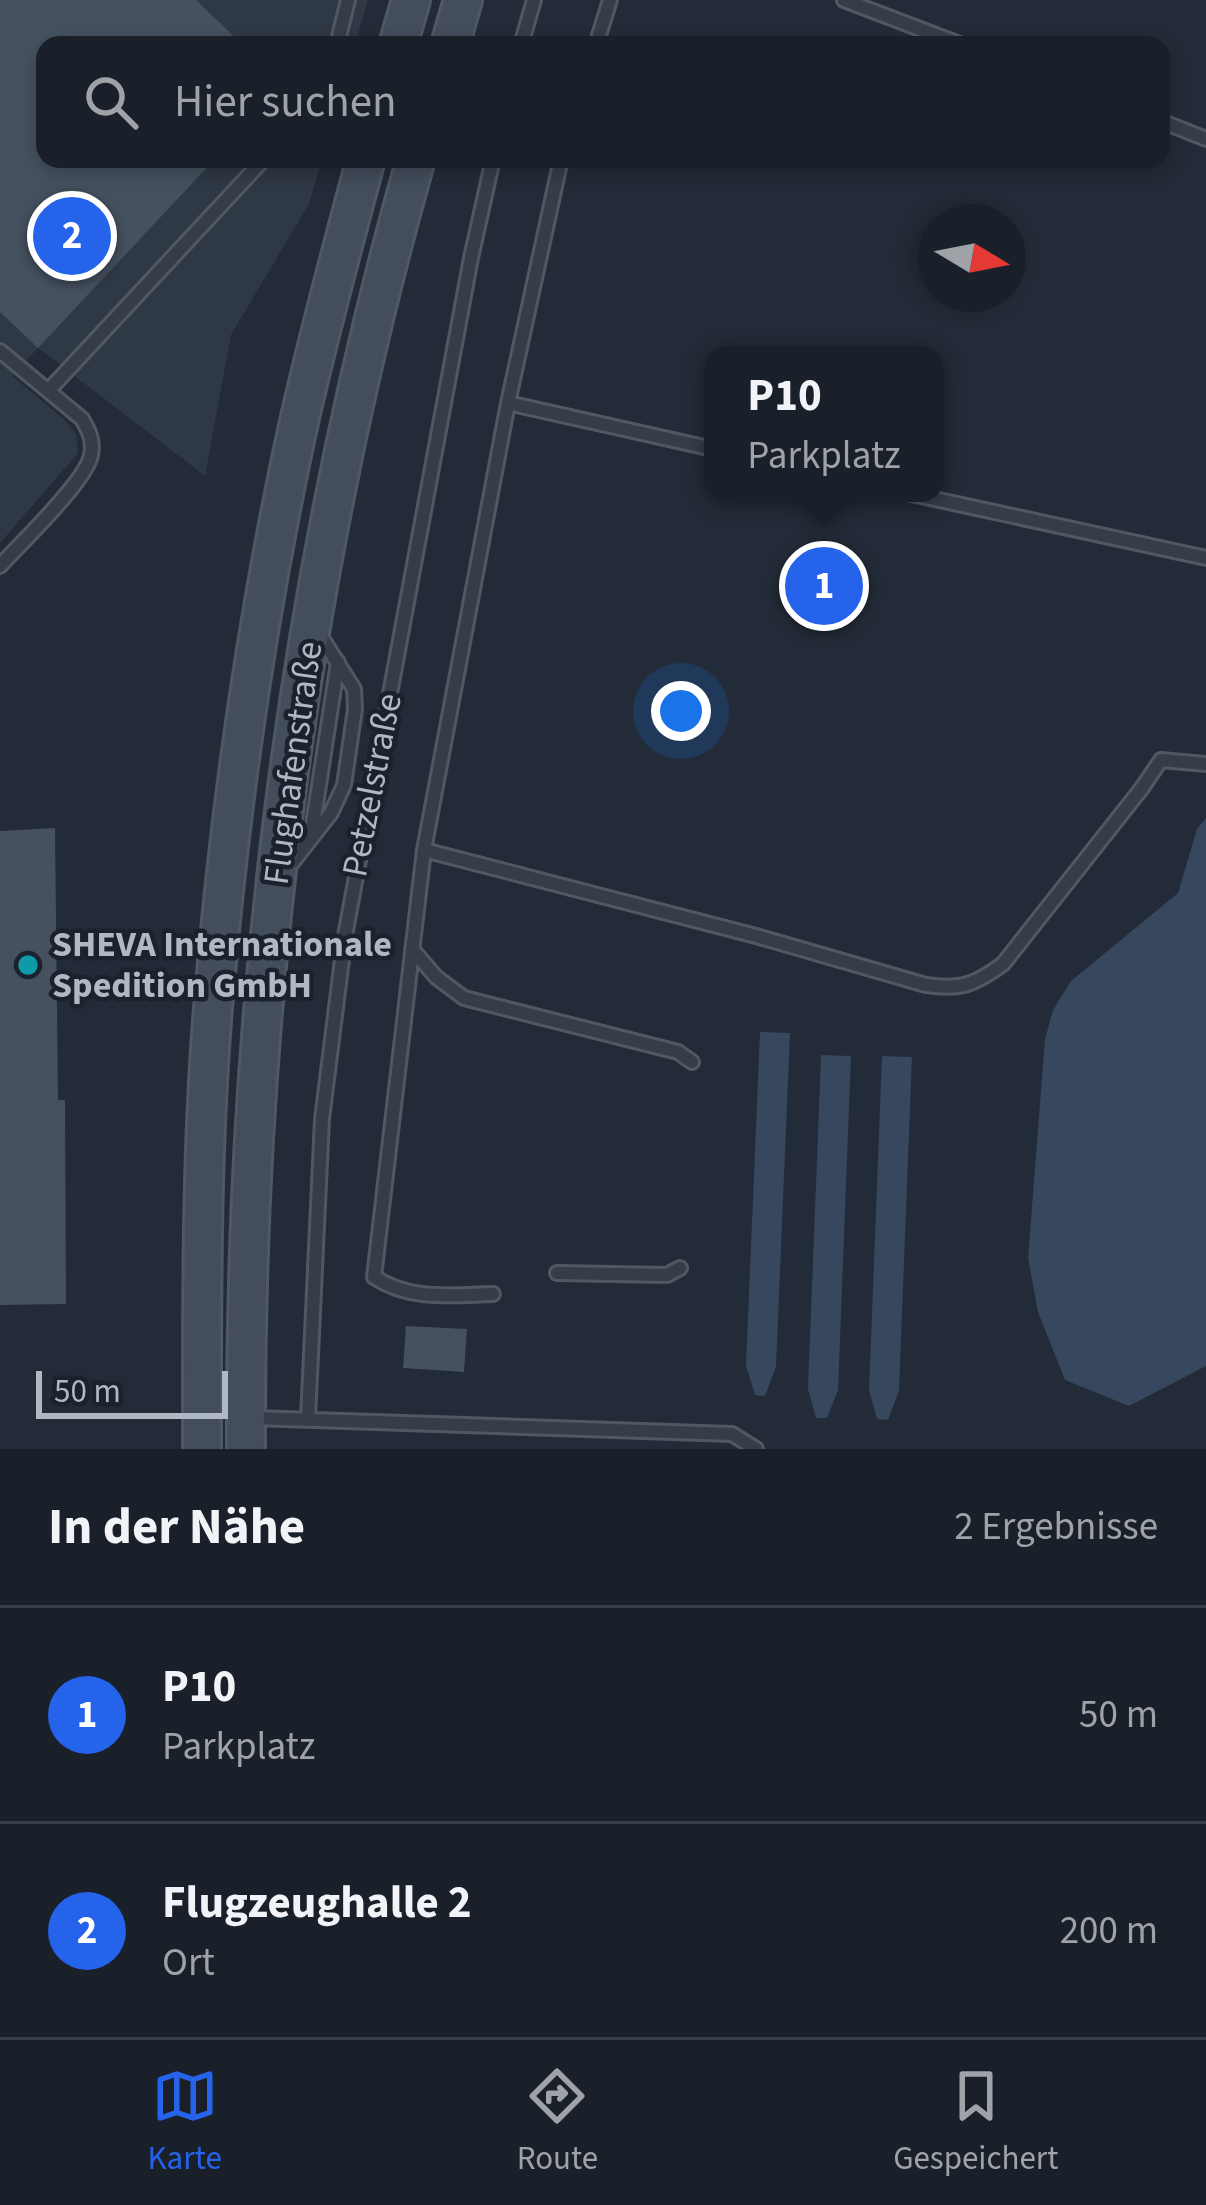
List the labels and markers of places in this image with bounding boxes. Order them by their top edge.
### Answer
pin: 2 [33,191,111,281]
pin: 1 [785,541,863,631]
place label: SHEVA Internationale Spedition GmbH [52,919,392,1011]
marker: SHEVA Internationale Spedition GmbH [15,952,41,978]

